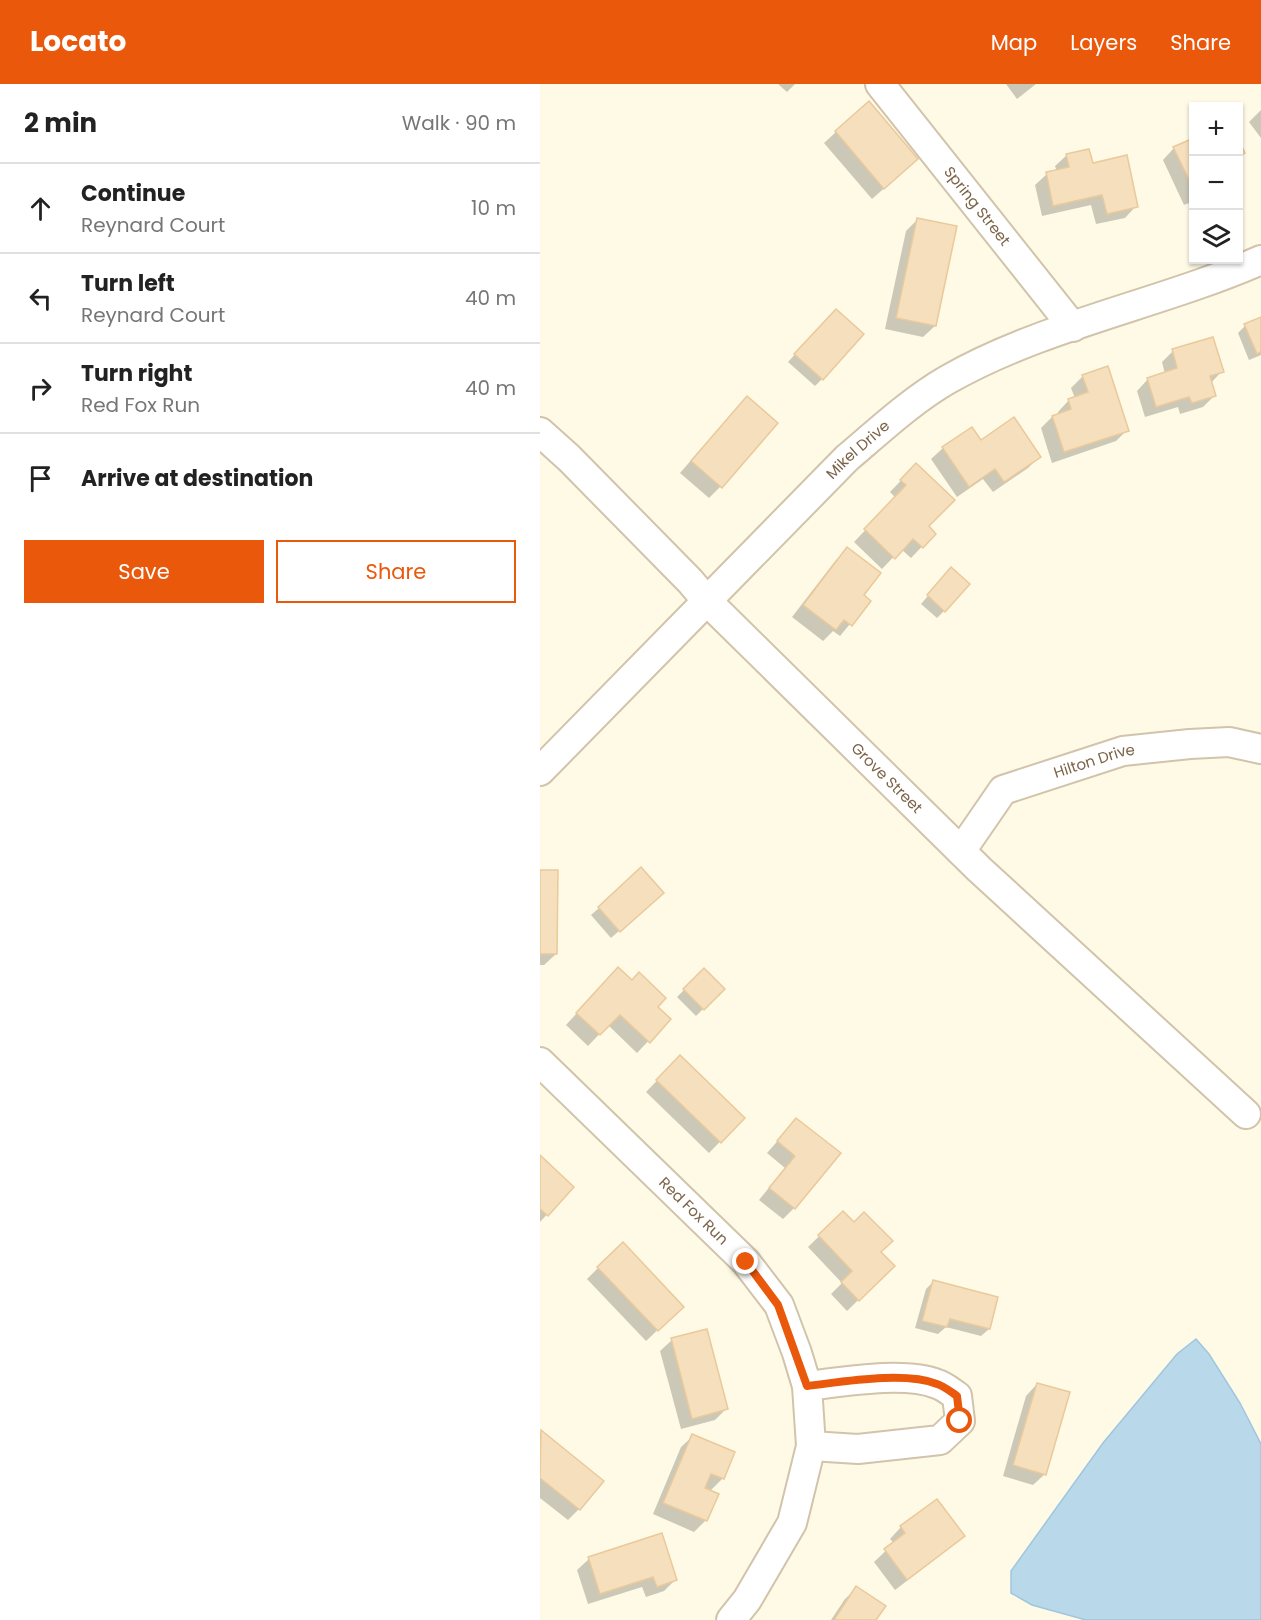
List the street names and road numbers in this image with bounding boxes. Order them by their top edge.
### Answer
street label: Spring Street [939,162,1015,250]
street label: Mikel Drive [821,415,894,484]
street label: Grove Street [847,738,927,818]
street label: Hilton Drive [1051,739,1136,783]
street label: Red Fox Run [655,1172,733,1249]

